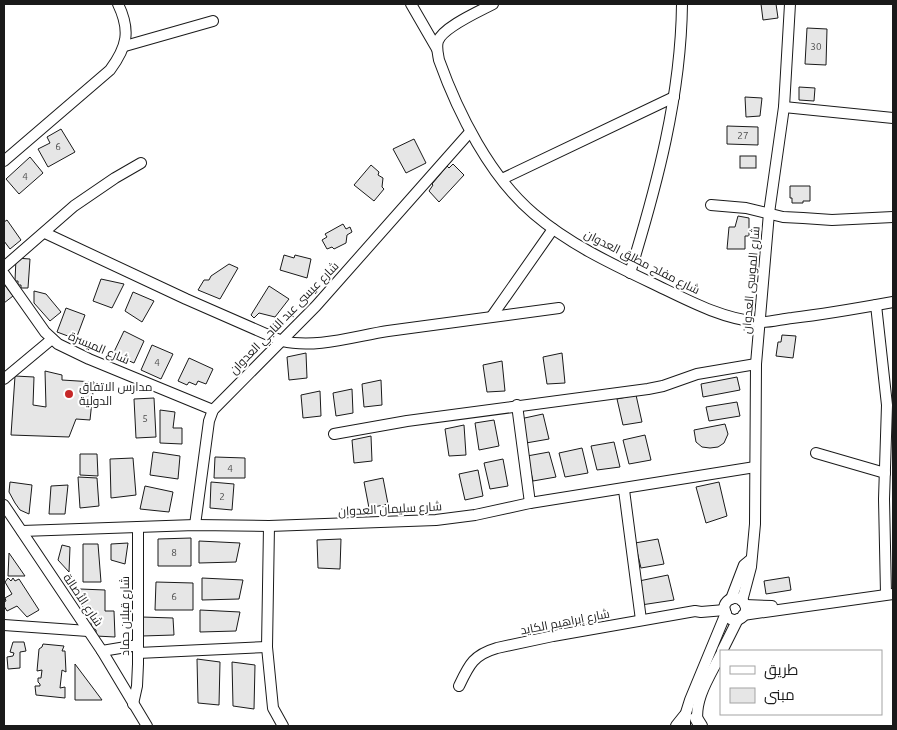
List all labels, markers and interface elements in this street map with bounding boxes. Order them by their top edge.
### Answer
house number: 30 [810,41,822,52]
house number: 27 [737,130,749,141]
house number: 6 [55,141,61,152]
house number: 4 [22,171,28,182]
street label: شارع الموسى العدوان [739,226,764,334]
street label: شارع مفلح مطلق العدوان [582,227,702,298]
street label: شارع عيسى عبد الناجي العدوان [227,259,344,379]
street label: شارع الميسرة [66,329,132,368]
house number: 4 [154,357,160,368]
place label: مدارس الاتفاق الدولية [79,380,153,408]
marker: مدارس الاتفاق الدولية [63,388,75,400]
house number: 5 [142,413,148,424]
house number: 4 [227,463,233,474]
house number: 2 [219,491,225,502]
street label: شارع سليمان العدوان [338,499,442,520]
house number: 8 [171,547,177,558]
street label: شارع الأصالة [59,571,106,630]
street label: شارع قبلان حماد [118,576,133,656]
house number: 6 [171,591,177,602]
street label: شارع إبراهيم الكايد [519,606,611,638]
legend [720,650,882,715]
text: طريق [764,661,798,680]
text: مبنى [764,686,795,705]

